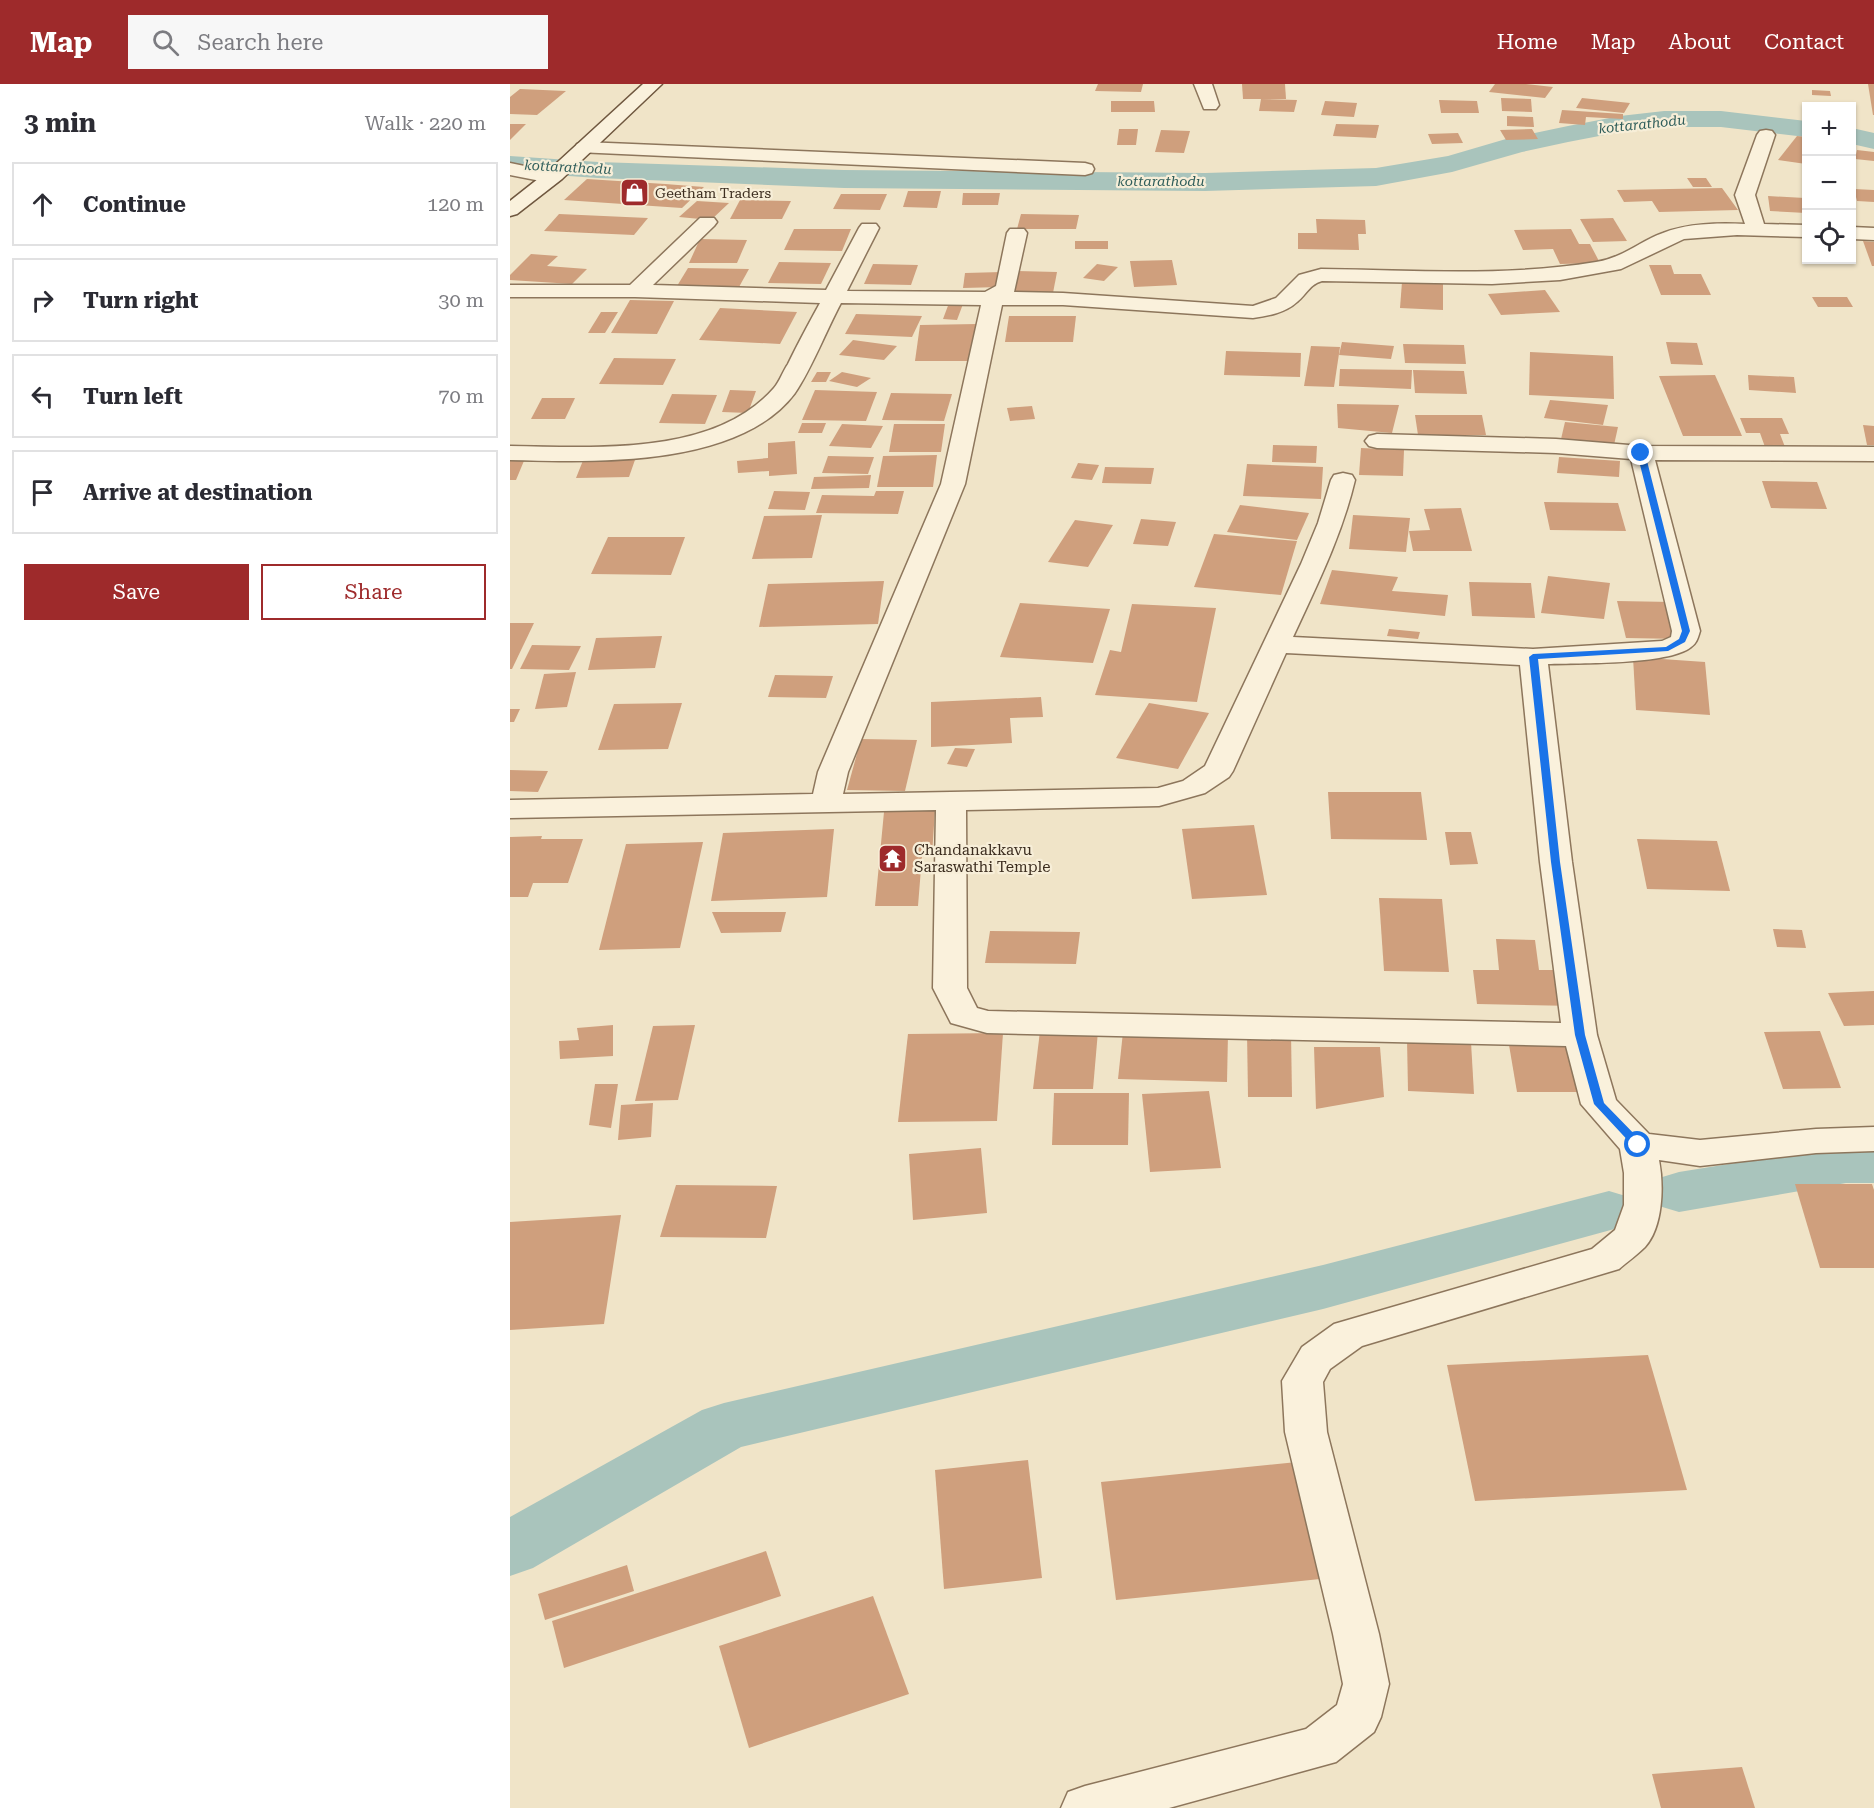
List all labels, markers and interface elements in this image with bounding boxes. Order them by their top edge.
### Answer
search box [128,15,548,69]
text: Map [30,26,92,59]
icon: search [149,26,182,59]
text: Search here [197,30,323,55]
text: Home [1497,30,1558,54]
text: Map [1591,30,1636,54]
text: About [1669,30,1731,54]
text: Contact [1764,30,1844,54]
map controls [1802,102,1856,264]
button: + [1802,102,1856,156]
text: 3 min [24,108,96,138]
text: Walk · 220 m [365,111,486,135]
water label: kottarathodu [1598,111,1687,137]
button: − [1802,156,1856,210]
water label: kottarathodu [524,157,612,177]
water label: kottarathodu [1117,173,1205,189]
shop icon: Geetham Traders [618,177,650,209]
place label: Geetham Traders [655,185,771,201]
icon: ahead [26,188,59,221]
text: Continue [83,192,186,217]
text: 120 m [427,192,484,216]
button: locate [1802,210,1856,264]
icon: right [26,284,59,317]
text: Turn right [83,288,198,313]
text: 30 m [438,288,484,312]
icon: left [26,380,59,413]
text: Turn left [83,384,183,409]
text: 70 m [438,384,484,408]
route end [1627,439,1653,465]
icon: arrive [26,476,59,509]
text: Arrive at destination [83,480,312,505]
button: Save [24,564,249,620]
button: Share [261,564,486,620]
place label: Chandanakkavu Saraswathi Temple [914,841,1050,876]
temple icon: Chandanakkavu Saraswathi Temple [877,843,909,875]
route start [1624,1131,1650,1157]

